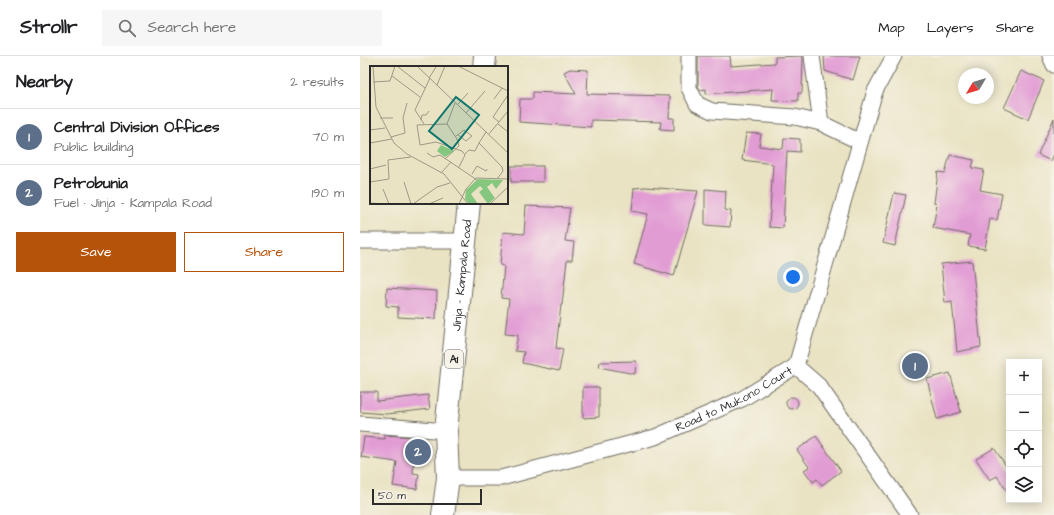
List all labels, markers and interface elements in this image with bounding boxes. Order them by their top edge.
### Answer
search box [102,10,382,46]
text: Strollr [20,14,78,41]
icon: search [116,17,138,39]
text: Search here [148,17,236,38]
text: Map [878,18,905,38]
text: Layers [927,18,974,38]
text: Share [996,18,1034,38]
inset map [370,66,508,204]
north arrow [958,68,994,104]
text: Nearby [16,70,73,94]
text: 2 results [290,73,344,91]
text: Central Division Offices [54,117,220,138]
text: 1 [28,128,30,146]
text: 70 m [312,128,344,146]
text: Public building [54,138,133,156]
text: Petrobunia [54,173,128,194]
text: 2 [25,184,33,202]
text: 190 m [311,184,344,202]
text: Fuel · Jinja - Kampala Road [54,194,212,212]
street label: Jinja - Kampala Road [448,219,476,332]
button: Save [16,232,176,272]
button: Share [184,232,344,272]
your location [783,267,803,287]
road number: A1 [445,350,463,368]
pin: 1 [902,351,928,381]
map controls [1006,359,1042,503]
button: + [1006,359,1042,395]
street label: Road to Mukono Court [673,362,796,436]
button: − [1006,395,1042,431]
button: locate [1006,431,1042,467]
pin: 2 [405,437,431,467]
button: layers [1006,467,1042,503]
scale bar [372,487,482,506]
text: 50 m [378,488,406,503]

